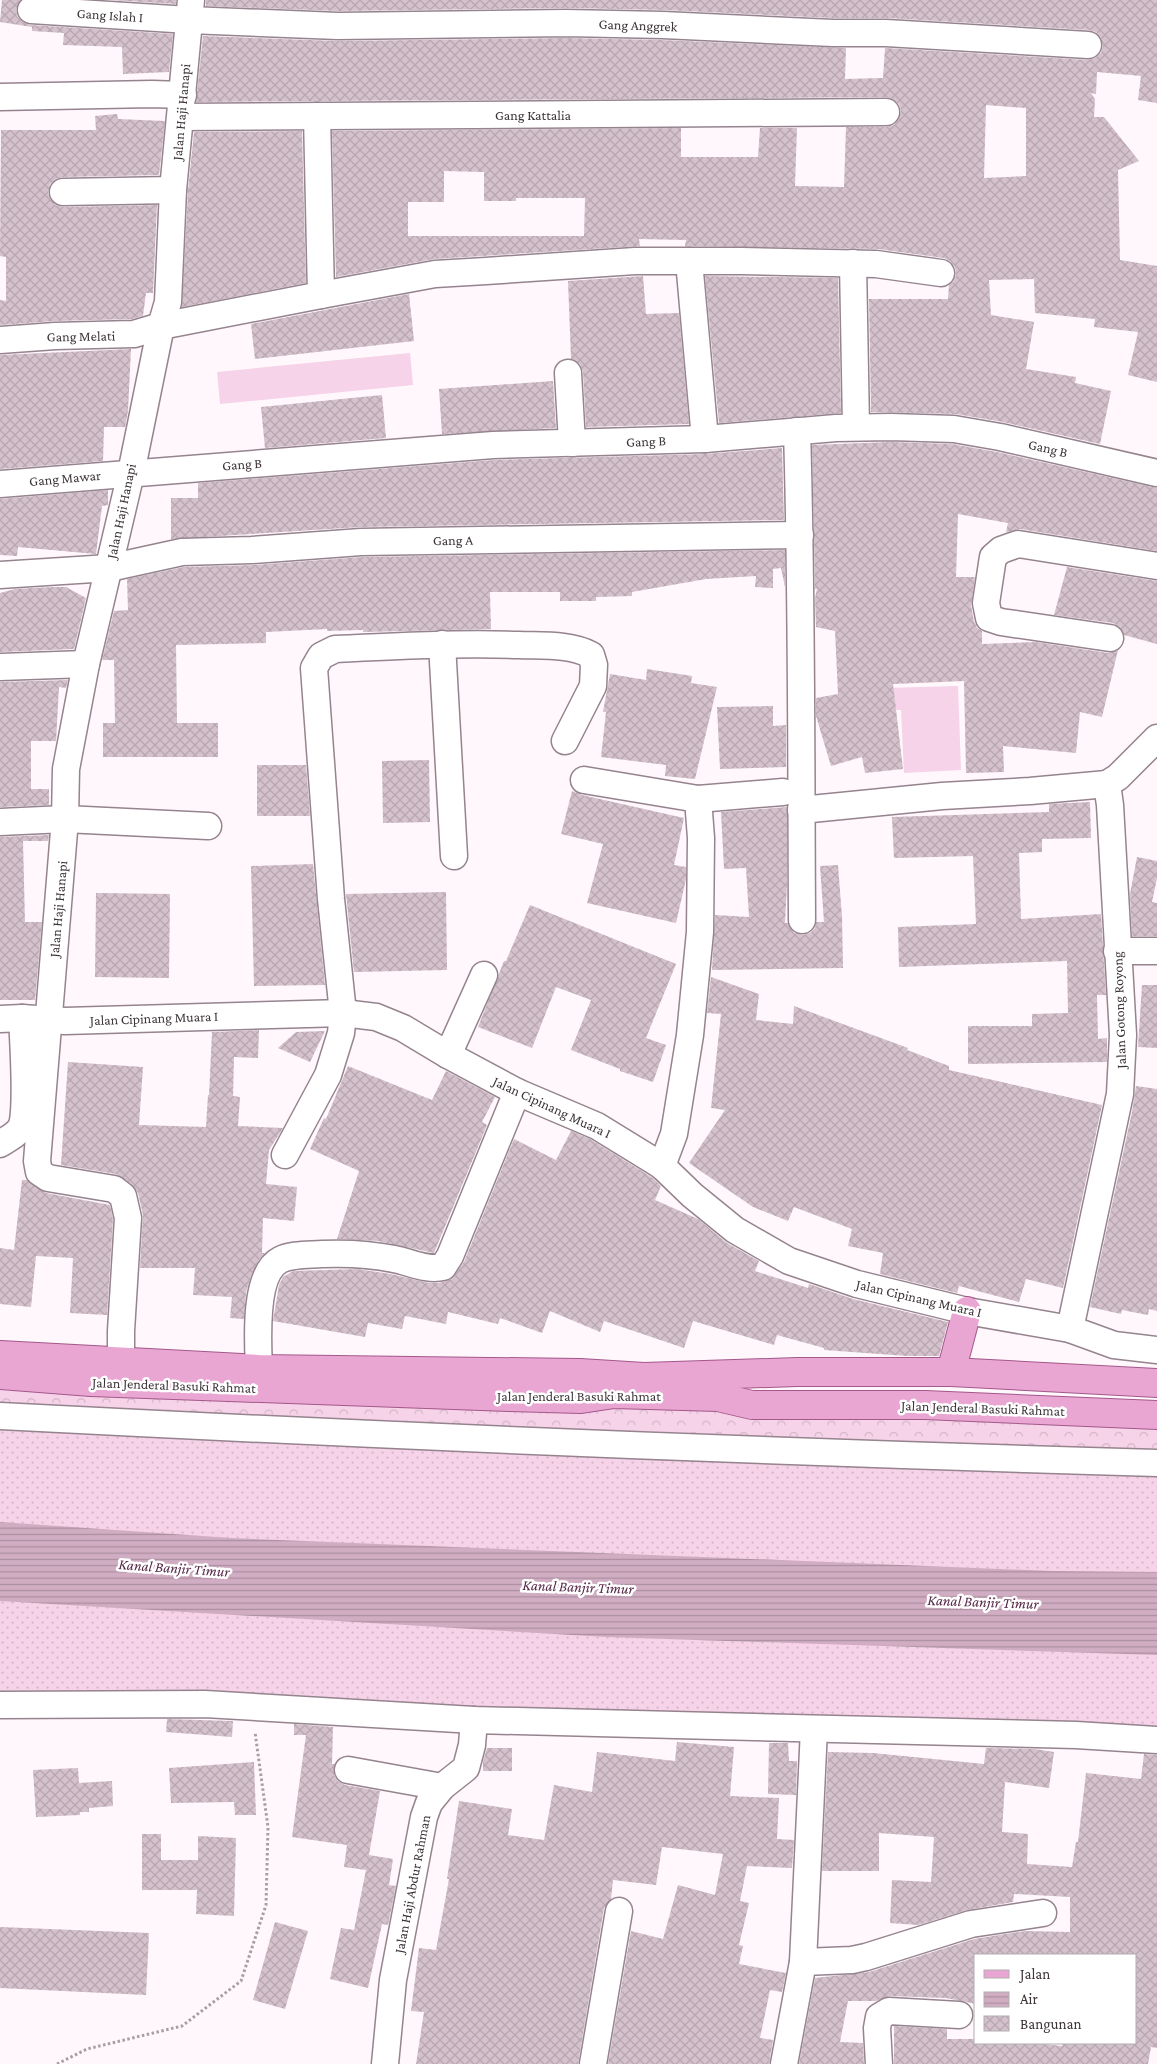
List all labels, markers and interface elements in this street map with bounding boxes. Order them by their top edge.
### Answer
street label: Gang Islah I [76,5,144,25]
street label: Gang Anggrek [598,16,678,34]
street label: Jalan Haji Hanapi [169,63,194,163]
street label: Gang Kattalia [495,107,572,123]
street label: Gang Melati [47,327,116,345]
street label: Gang B [626,432,667,450]
street label: Gang B [1027,436,1070,460]
street label: Gang B [222,455,263,473]
street label: Jalan Haji Hanapi [103,462,140,562]
street label: Gang Mawar [28,467,102,489]
street label: Gang A [433,532,473,548]
street label: Jalan Haji Hanapi [46,860,71,960]
street label: Jalan Gotong Royong [1109,951,1129,1071]
street label: Jalan Cipinang Muara I [88,1008,218,1028]
street label: Jalan Cipinang Muara I [489,1072,614,1141]
street label: Jalan Cipinang Muara I [853,1275,983,1320]
street label: Jalan Jenderal Basuki Rahmat [90,1374,256,1396]
street label: Jalan Jenderal Basuki Rahmat [495,1388,661,1404]
street label: Jalan Jenderal Basuki Rahmat [899,1397,1065,1419]
water label: Kanal Banjir Timur [118,1556,231,1581]
water label: Kanal Banjir Timur [522,1577,635,1598]
water label: Kanal Banjir Timur [927,1592,1040,1613]
street label: Jalan Haji Abdur Rahman [390,1813,434,1957]
legend [974,1954,1137,2044]
text: Jalan [1018,1966,1050,1983]
text: Air [1020,1991,1038,2007]
text: Bangunan [1020,2016,1081,2033]

